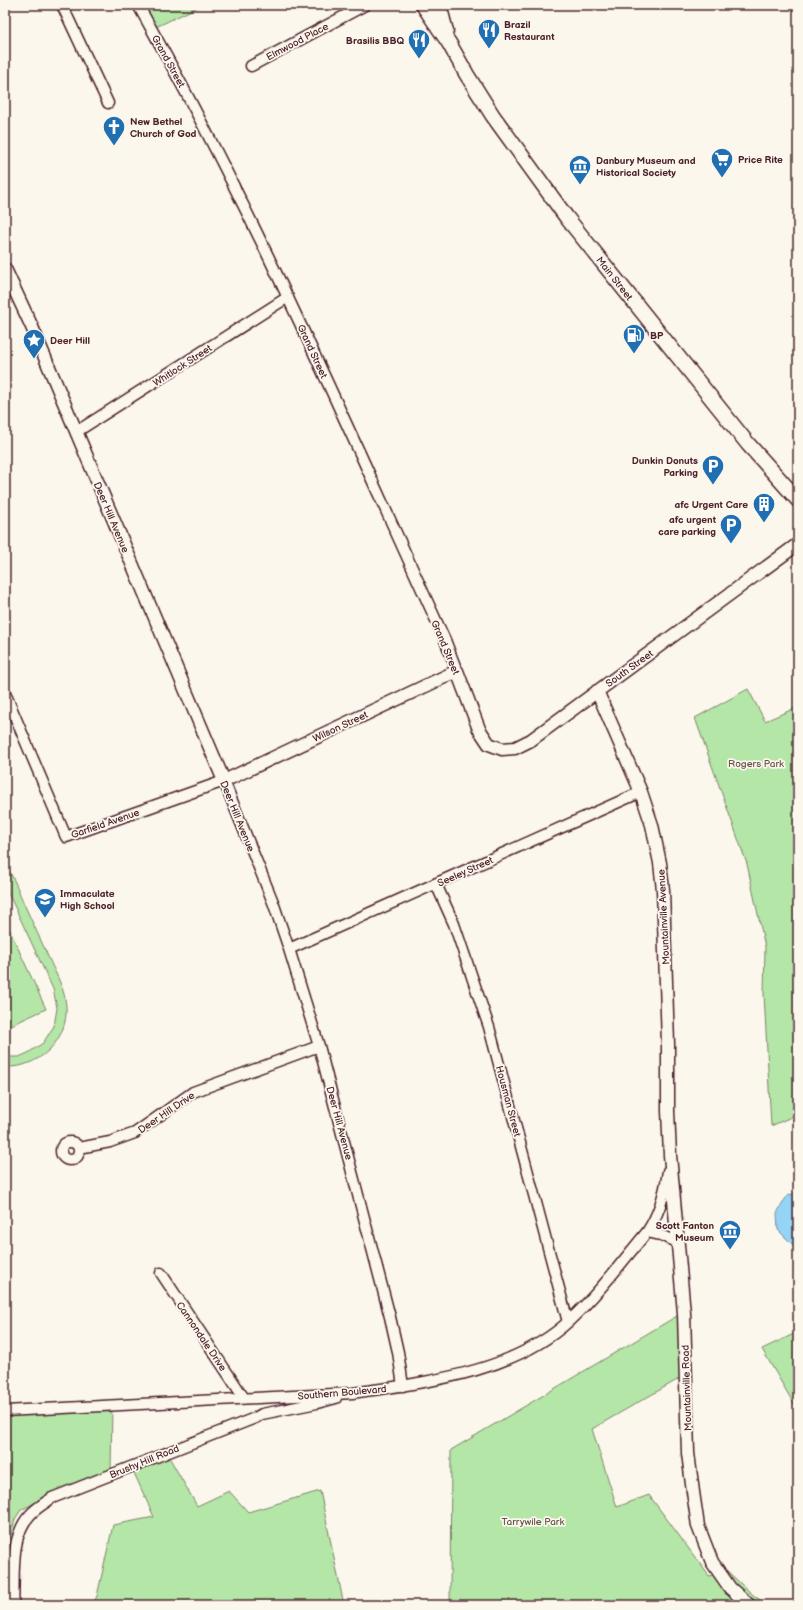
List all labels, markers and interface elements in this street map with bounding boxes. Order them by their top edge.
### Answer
restaurant icon: Brazil Restaurant [476,17,502,50]
place label: Brazil Restaurant [504,19,555,43]
street label: Elmwood Place [264,20,331,63]
restaurant icon: Brasilis BBQ [406,27,432,60]
street label: Grand Street [149,33,187,90]
place label: Brasilis BBQ [346,35,404,47]
church icon: New Bethel Church of God [101,114,127,147]
place label: New Bethel Church of God [130,116,197,140]
supermarket icon: Price Rite [709,146,735,179]
museum icon: Danbury Museum and Historical Society [567,153,593,186]
place label: Price Rite [738,154,783,166]
place label: Danbury Museum and Historical Society [596,155,696,179]
street label: Main Street [593,254,635,303]
fuel station icon: BP [621,322,647,355]
street label: Grand Street [294,323,330,380]
place icon: Deer Hill [21,327,47,360]
place label: BP [650,330,664,342]
place label: Deer Hill [50,335,90,347]
street label: Whitlock Street [151,342,214,389]
parking icon: Dunkin Donuts Parking [700,453,726,486]
place label: Dunkin Donuts Parking [632,455,698,479]
street label: Deer Hill Avenue [91,480,131,555]
building icon: afc Urgent Care [751,491,777,524]
place label: afc Urgent Care [674,499,748,511]
parking icon: afc urgent care parking [718,512,744,545]
place label: afc urgent care parking [658,514,717,538]
street label: Grand Street [428,618,462,676]
street label: South Street [604,648,656,690]
street label: Wilson Street [311,709,370,745]
park label: Rogers Park [728,758,784,770]
street label: Deer Hill Avenue [217,779,257,854]
street label: Garfield Avenue [69,807,141,841]
street label: Seeley Street [436,854,495,890]
street label: Mountainville Avenue [656,869,672,965]
school or university icon: Immaculate High School [32,886,58,919]
place label: Immaculate High School [60,888,115,912]
street label: Housman Street [493,1064,523,1138]
street label: Deer Hill Avenue [323,1085,355,1161]
street label: Deer Hill Drive [136,1089,197,1136]
museum icon: Scott Fanton Museum [717,1218,743,1251]
place label: Scott Fanton Museum [656,1220,714,1244]
street label: Cannondale Drive [174,1300,229,1374]
street label: Mountainville Road [679,1344,694,1431]
street label: Southern Boulevard [297,1383,387,1403]
street label: Brushy Hill Road [108,1442,181,1481]
park label: Tarrywile Park [502,1516,564,1528]

